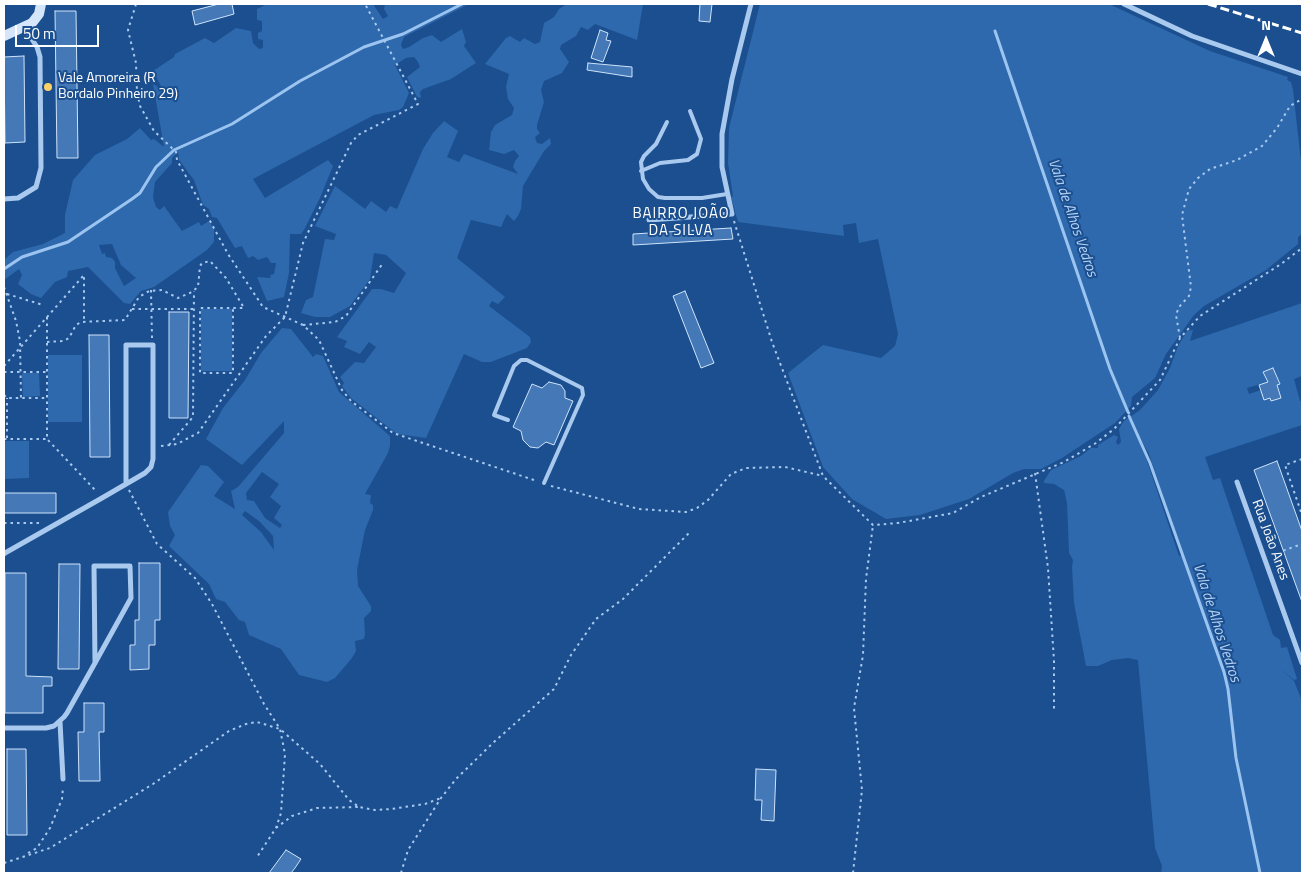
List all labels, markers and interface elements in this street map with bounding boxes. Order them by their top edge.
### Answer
text: N [1261,14,1271,35]
scale bar [18,15,101,47]
north arrow [1241,15,1291,65]
text: 50 m [23,22,56,45]
place label: Vale Amoreira (R Bordalo Pinheiro 29) [58,71,178,104]
marker: Vale Amoreira (R Bordalo Pinheiro 29) [42,81,54,93]
water label: Vala de Alhos Vedros [1043,157,1101,279]
district label: BAIRRO JOÃO DA SILVA [631,205,731,240]
street label: Rua João Anes [1248,497,1292,583]
water label: Vala de Alhos Vedros [1188,561,1244,685]

